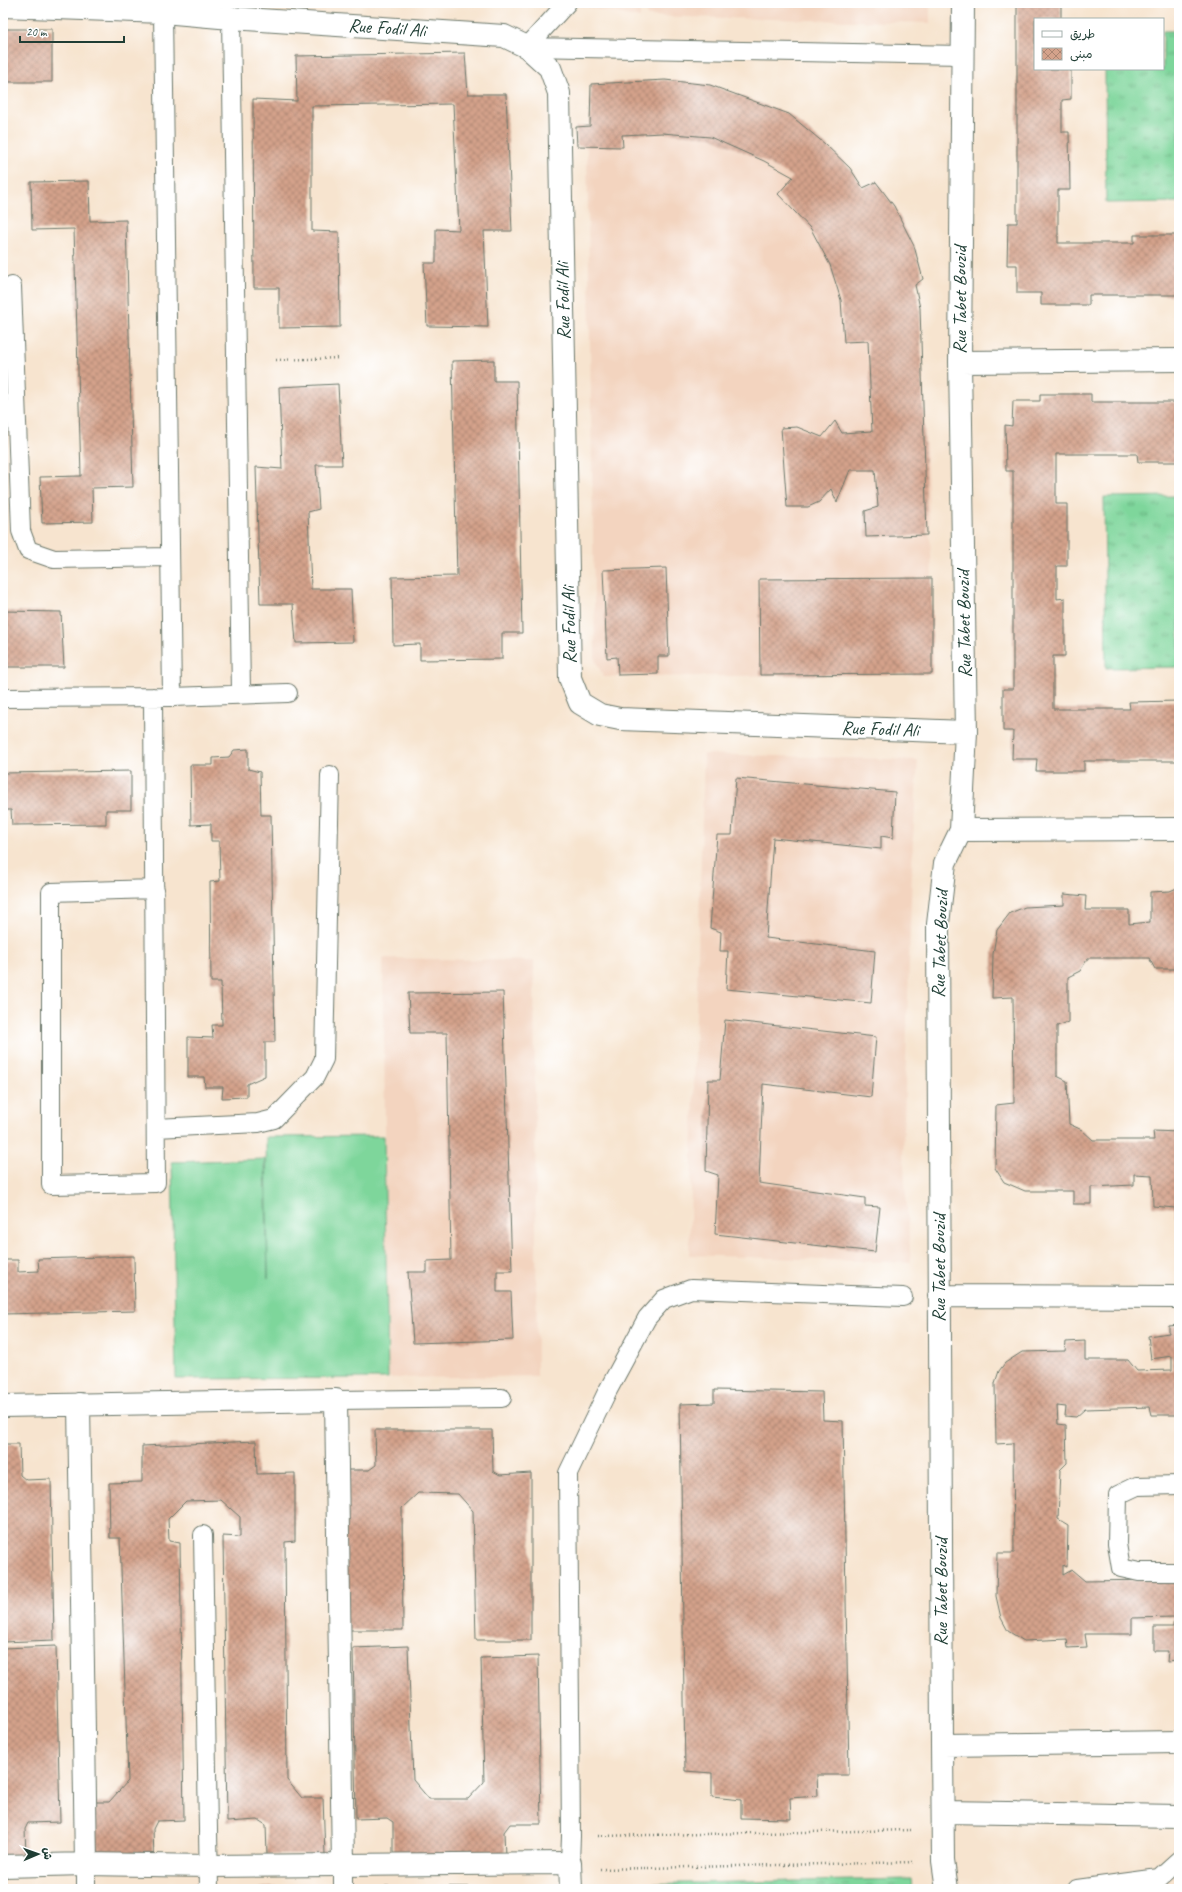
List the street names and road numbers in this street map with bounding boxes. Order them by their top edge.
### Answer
street label: Rue Fodil Ali [347,13,429,43]
street label: Rue Tabet Bouzid [948,243,972,354]
street label: Rue Fodil Ali [550,260,576,340]
street label: Rue Tabet Bouzid [951,566,977,678]
street label: Rue Fodil Ali [556,584,582,664]
street label: Rue Fodil Ali [841,716,922,742]
street label: Rue Tabet Bouzid [926,886,954,998]
street label: Rue Tabet Bouzid [927,1211,951,1322]
street label: Rue Tabet Bouzid [929,1535,953,1646]

